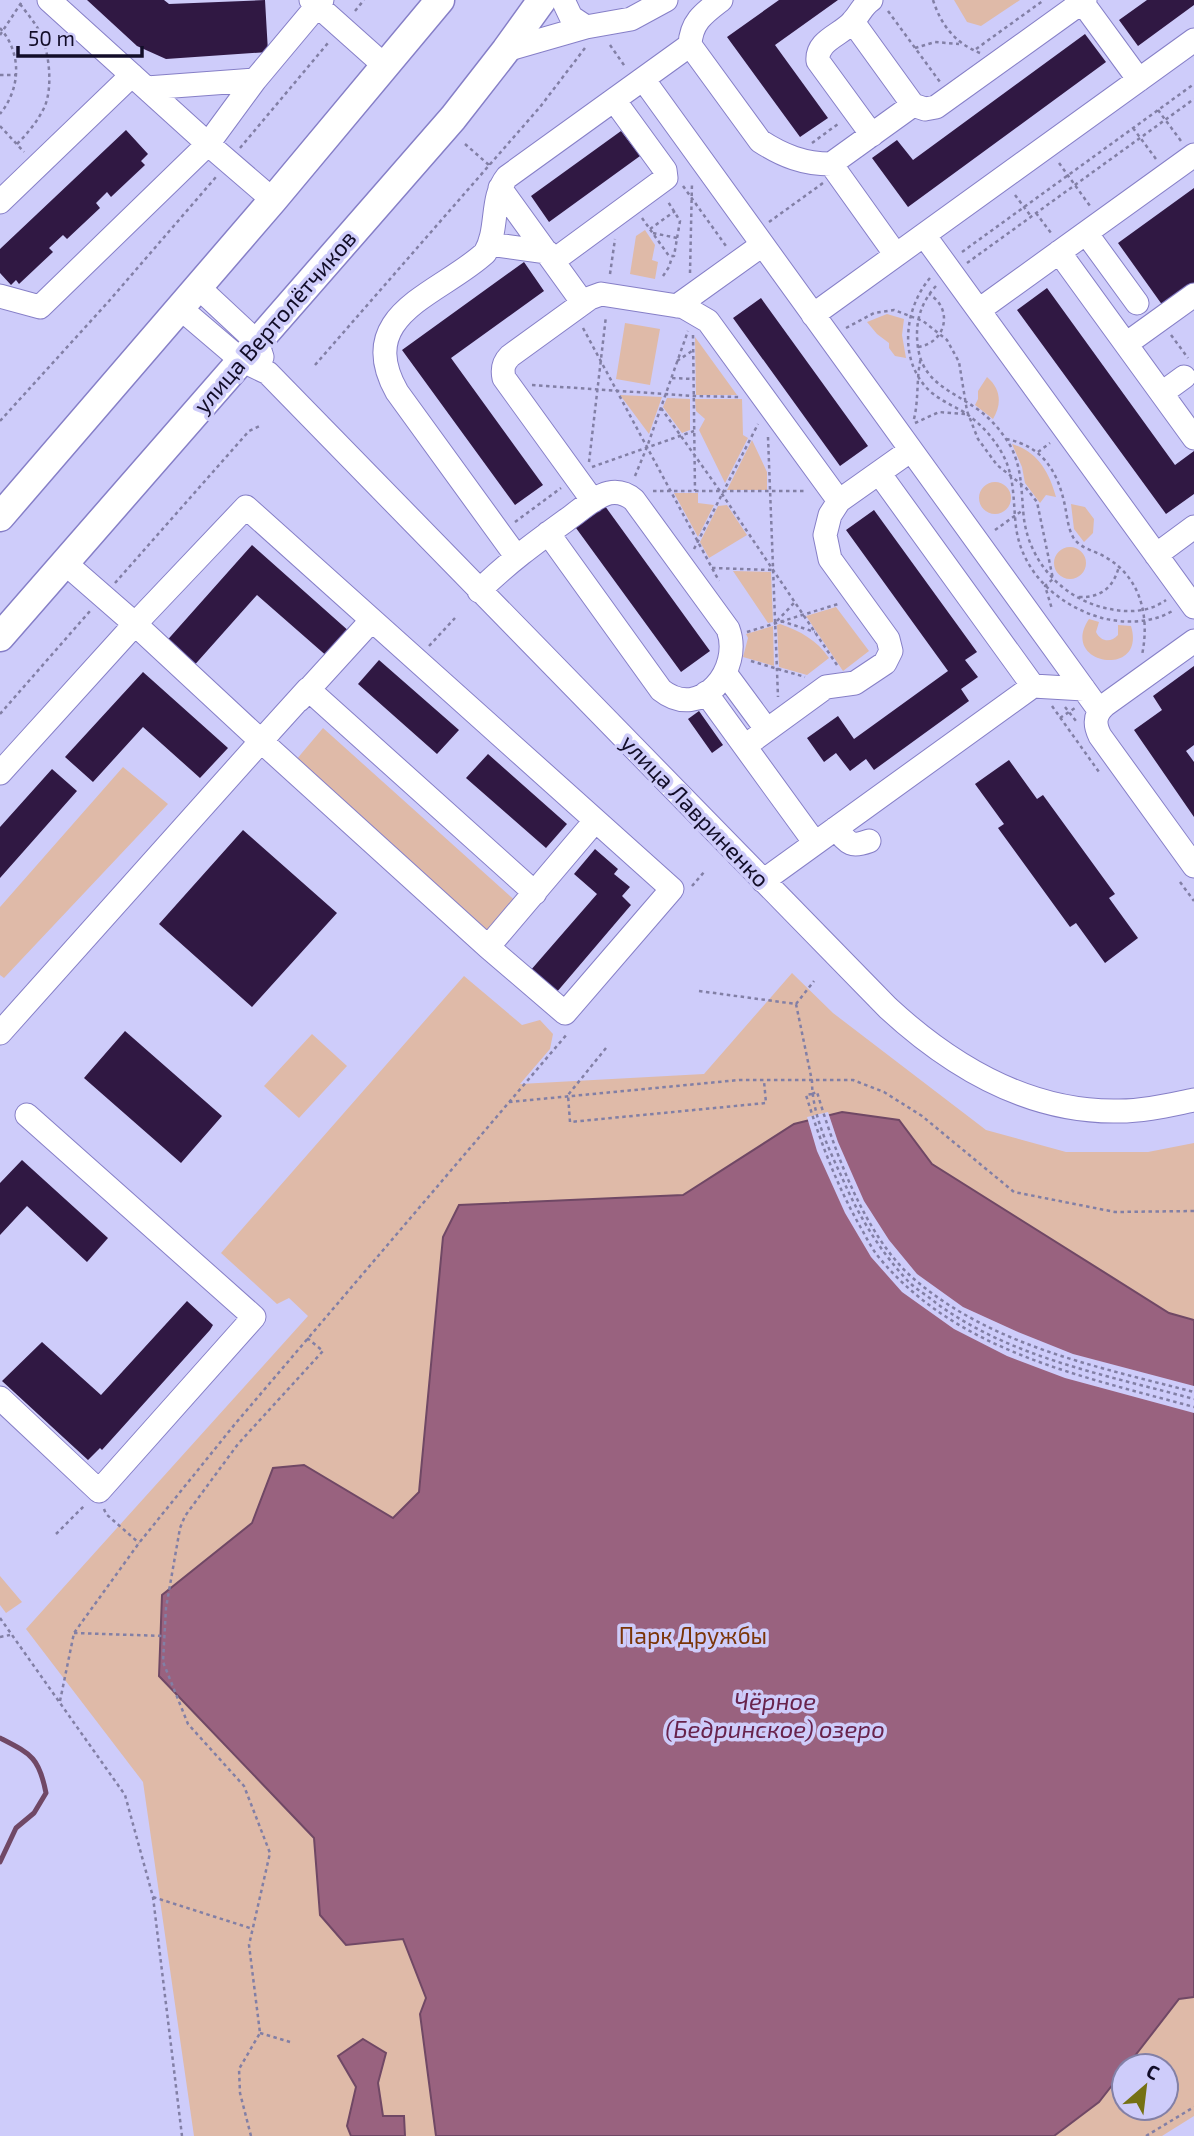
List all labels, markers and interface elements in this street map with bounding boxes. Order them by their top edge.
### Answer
scale bar [18,14,142,58]
text: 50 m [28,25,75,50]
street label: улица Вертолётчиков [187,224,362,419]
street label: улица Лавриненко [615,728,776,893]
park label: Парк Дружбы [619,1621,767,1650]
water label: Чёрное (Бедринское) озеро [665,1686,885,1743]
north arrow [1110,2052,1180,2122]
text: С [1143,2059,1164,2084]

